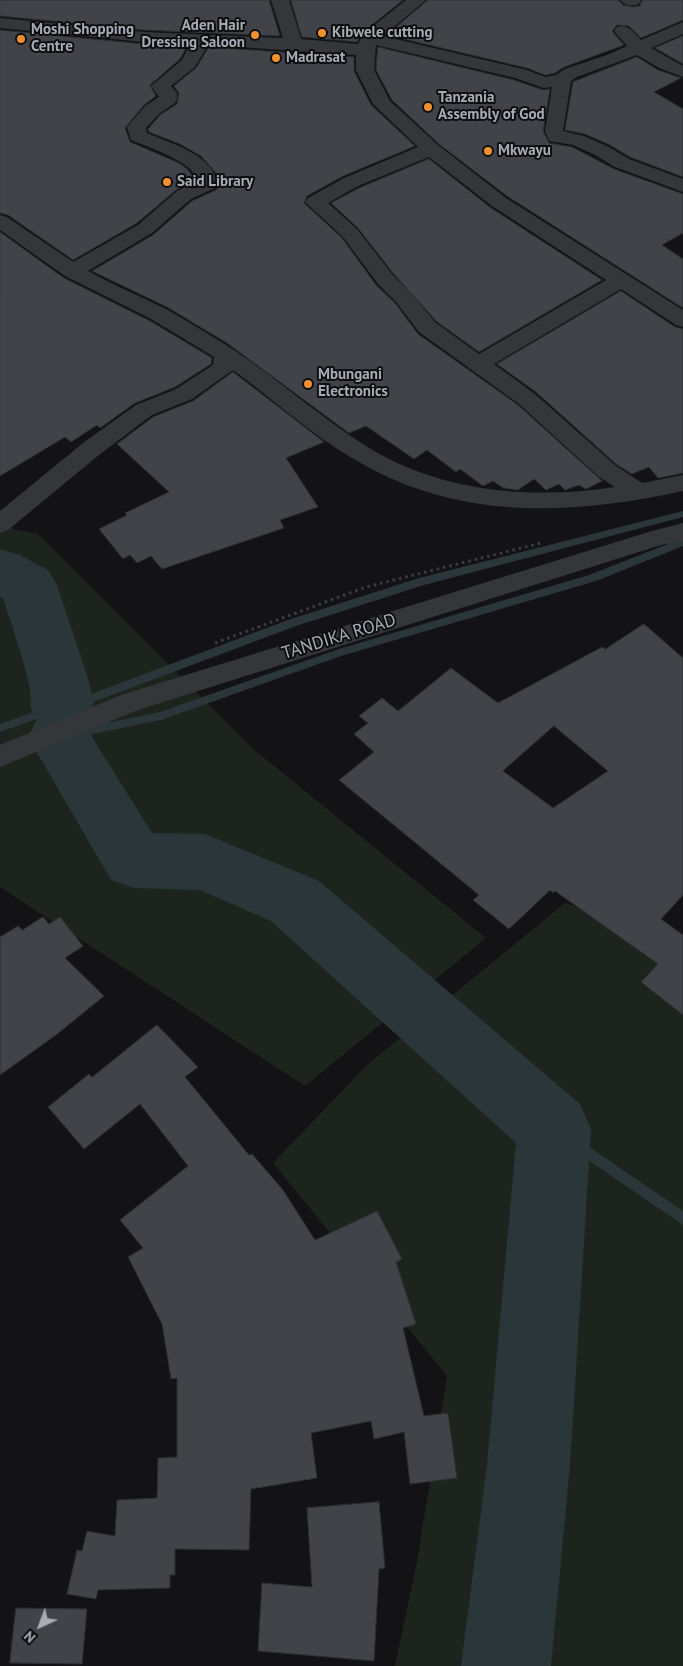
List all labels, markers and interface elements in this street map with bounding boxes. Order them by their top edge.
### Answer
place label: Aden Hair Dressing Saloon [142,17,245,52]
place label: Moshi Shopping Centre [31,21,134,56]
place label: Kibwele cutting [332,24,433,42]
marker: Kibwele cutting [316,27,328,39]
marker: Aden Hair Dressing Saloon [249,29,261,41]
marker: Moshi Shopping Centre [15,33,27,45]
place label: Madrasat [286,49,345,67]
marker: Madrasat [270,52,282,64]
place label: Tanzania Assembly of God [438,89,545,124]
marker: Tanzania Assembly of God [422,101,434,113]
place label: Mkwayu [498,142,551,160]
marker: Mkwayu [482,145,494,157]
place label: Said Library [177,173,253,191]
marker: Said Library [161,176,173,188]
place label: Mbungani Electronics [318,366,388,401]
marker: Mbungani Electronics [302,378,314,390]
street label: TANDIKA ROAD [279,609,399,665]
north arrow [15,1601,65,1651]
text: N [20,1627,39,1647]

